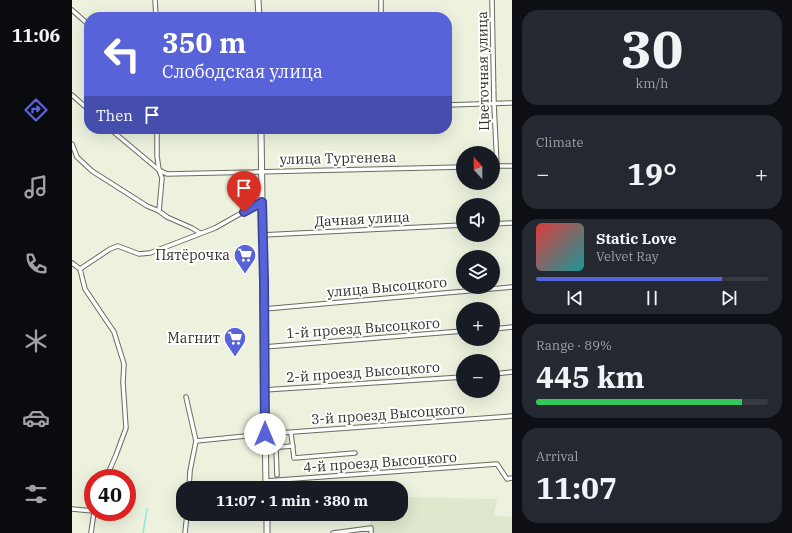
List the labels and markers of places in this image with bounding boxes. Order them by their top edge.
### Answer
pin [227,171,261,212]
supermarket icon: Пятёрочка [232,242,258,275]
place label: Пятёрочка [155,246,230,264]
supermarket icon: Магнит [222,325,248,358]
place label: Магнит [168,329,220,347]

